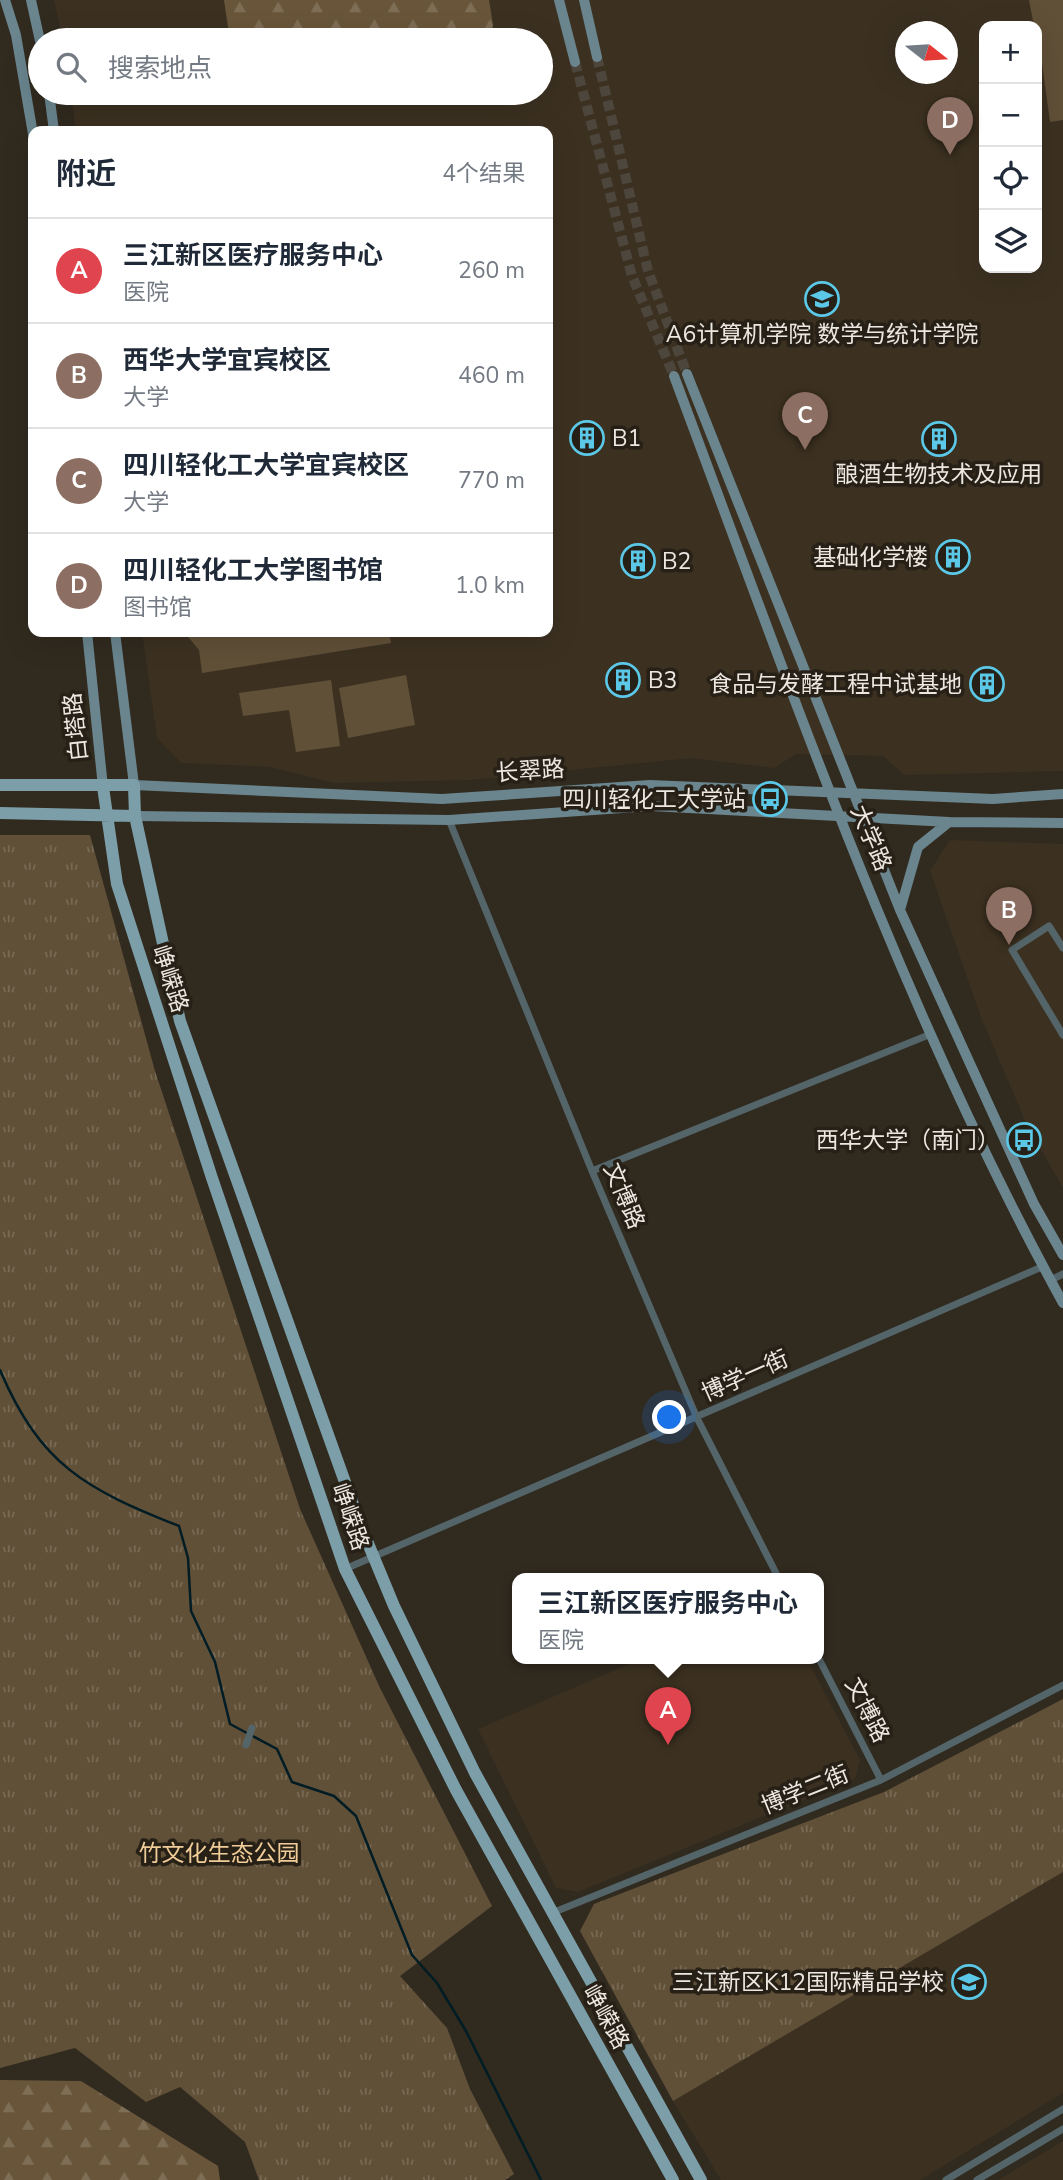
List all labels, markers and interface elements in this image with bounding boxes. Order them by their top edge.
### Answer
north arrow [895,21,958,84]
map controls [979,21,1042,273]
button: + [979,21,1042,84]
search box [28,28,553,105]
icon: search [52,48,90,86]
text: 搜索地点 [108,51,212,86]
button: − [979,84,1042,147]
pin: D [927,97,973,155]
button: locate [979,147,1042,210]
text: 附近 [56,154,116,195]
text: 4个结果 [442,158,525,189]
button: layers [979,210,1042,273]
text: 三江新区医疗服务中心 [123,238,383,273]
text: A [70,255,88,286]
text: 260 m [458,255,525,286]
text: 医院 [123,277,169,308]
school or university icon: A6计算机学院 数学与统计学院 [803,280,841,318]
place label: A6计算机学院 数学与统计学院 [666,319,978,350]
text: 西华大学宜宾校区 [123,343,331,378]
text: B [71,360,87,391]
text: 460 m [458,360,525,391]
text: 大学 [123,382,169,413]
pin: C [782,392,828,450]
building icon: B1 [568,419,606,457]
building icon: 酿酒生物技术及应用 [920,420,958,458]
place label: B1 [612,423,641,454]
text: 四川轻化工大学宜宾校区 [123,448,409,483]
place label: 酿酒生物技术及应用 [836,459,1043,490]
text: C [71,465,87,496]
text: 770 m [458,465,525,496]
text: 大学 [123,487,169,518]
building icon: 基础化学楼 [934,538,972,576]
building icon: B2 [619,542,657,580]
place label: 基础化学楼 [813,542,928,573]
place label: B2 [662,546,691,577]
text: 四川轻化工大学图书馆 [123,553,383,588]
text: D [70,570,88,601]
text: 1.0 km [455,570,525,601]
text: 图书馆 [123,592,192,623]
building icon: B3 [604,661,642,699]
place label: B3 [648,665,677,696]
building icon: 食品与发酵工程中试基地 [968,665,1006,703]
place label: 食品与发酵工程中试基地 [709,669,962,700]
street label: 白塔路 [57,691,95,763]
street label: 长翠路 [495,753,565,789]
bus stop icon: 四川轻化工大学站 [751,780,789,818]
place label: 四川轻化工大学站 [562,784,746,815]
street label: 大学路 [843,800,899,876]
pin: B [986,887,1032,945]
street label: 峥嵘路 [145,941,195,1017]
bus stop icon: 西华大学（南门） [1005,1121,1043,1159]
place label: 西华大学（南门） [816,1125,1000,1156]
street label: 文博路 [596,1158,652,1234]
street label: 博学一街 [697,1343,793,1409]
your location [652,1400,686,1434]
street label: 峥嵘路 [324,1479,376,1555]
popup [512,1573,824,1664]
text: 三江新区医疗服务中心 [538,1586,798,1621]
text: 医院 [538,1625,584,1656]
street label: 文博路 [838,1672,896,1748]
pin: A [645,1687,691,1745]
street label: 博学二街 [757,1758,853,1822]
park label: 竹文化生态公园 [139,1838,300,1869]
school or university icon: 三江新区K12国际精品学校 [950,1963,988,2001]
place label: 三江新区K12国际精品学校 [672,1967,944,1998]
street label: 峥嵘路 [576,1979,636,2055]

